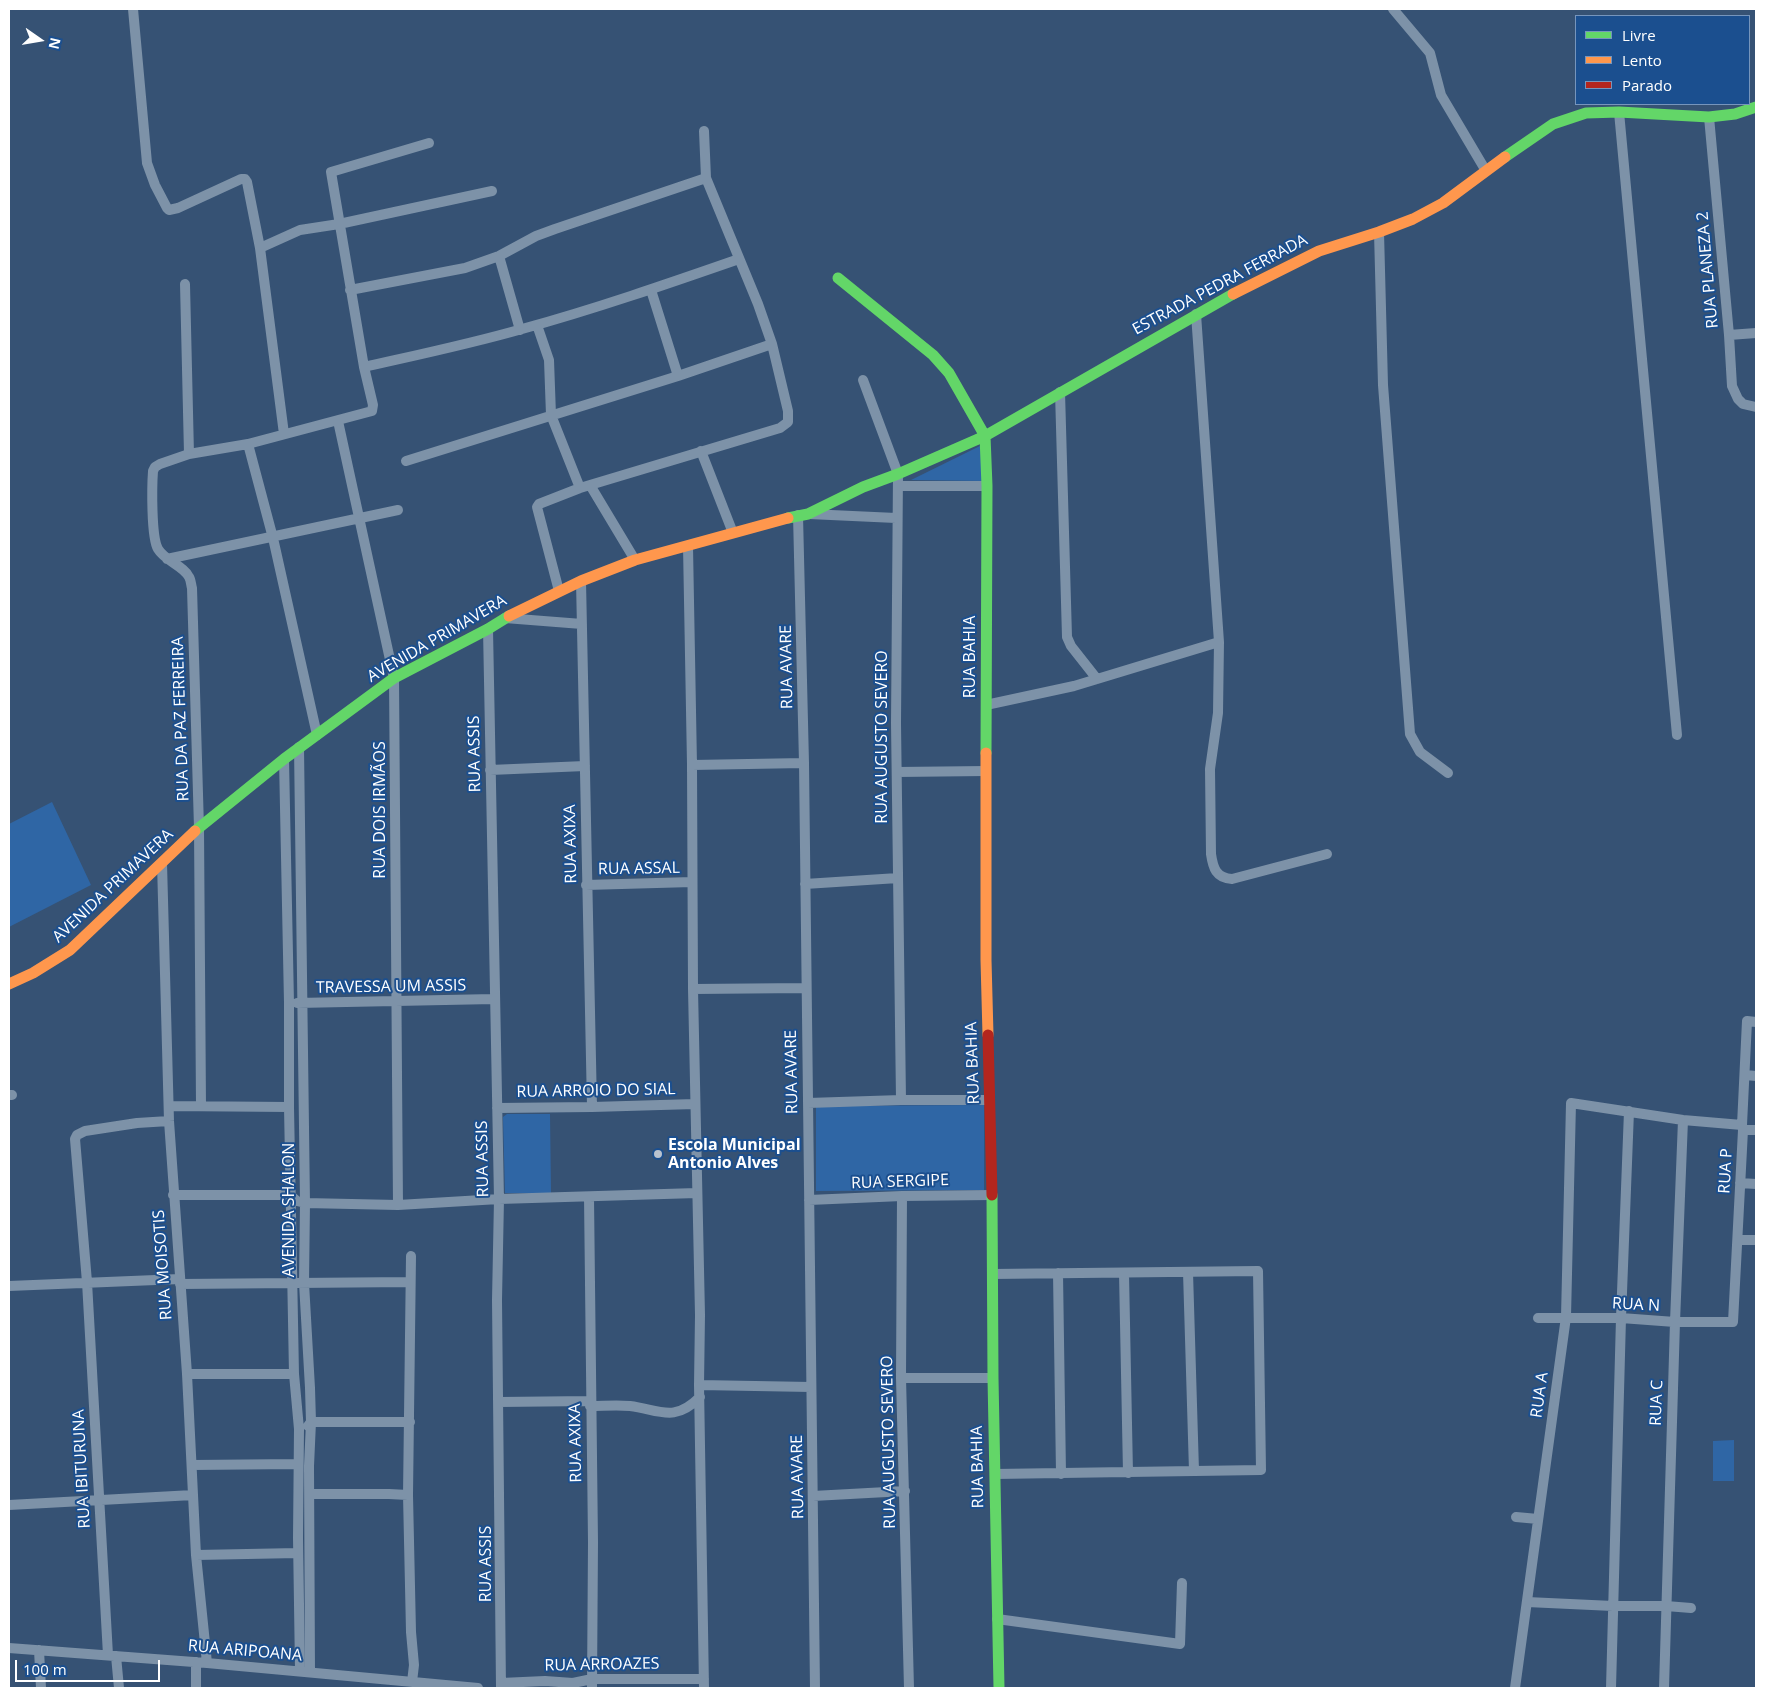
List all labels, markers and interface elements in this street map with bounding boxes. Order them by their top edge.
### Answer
north arrow [15,15,65,65]
legend [1575,15,1750,105]
text: Livre [1622,25,1656,45]
text: N [45,36,66,51]
text: Lento [1622,50,1662,70]
text: Parado [1622,75,1672,95]
street label: RUA PLANEZA 2 [1693,211,1723,329]
street label: ESTRADA PEDRA FERRADA [1129,231,1311,339]
street label: AVENIDA PRIMAVERA [364,591,510,687]
street label: RUA BAHIA [960,616,980,698]
street label: RUA AVARE [777,625,797,709]
street label: RUA DA PAZ FERREIRA [169,636,193,802]
street label: RUA AUGUSTO SEVERO [872,650,892,824]
street label: RUA ASSIS [465,715,485,793]
street label: RUA DOIS IRMÃOS [370,741,390,879]
street label: RUA AXIXA [561,804,581,884]
street label: AVENIDA PRIMAVERA [49,825,177,947]
street label: RUA ASSAL [598,859,680,879]
street label: TRAVESSA UM ASSIS [316,976,466,998]
street label: RUA BAHIA [962,1021,984,1105]
street label: RUA AVARE [782,1030,802,1114]
street label: RUA ARROIO DO SIAL [516,1080,676,1102]
street label: RUA ASSIS [473,1120,493,1198]
place label: Escola Municipal Antonio Alves [668,1135,801,1173]
street label: AVENIDA SHALON [279,1143,299,1277]
marker: Escola Municipal Antonio Alves [652,1148,664,1160]
street label: RUA P [1715,1148,1737,1194]
street label: RUA SERGIPE [851,1171,949,1193]
street label: RUA MOISOTIS [150,1209,176,1321]
street label: RUA N [1612,1294,1660,1316]
street label: RUA AUGUSTO SEVERO [878,1355,900,1529]
street label: RUA A [1527,1371,1553,1419]
street label: RUA C [1647,1380,1667,1426]
street label: RUA AXIXA [566,1403,586,1483]
street label: RUA IBITURUNA [69,1409,95,1529]
street label: RUA BAHIA [968,1426,988,1508]
street label: RUA AVARE [788,1435,808,1519]
street label: RUA ASSIS [476,1526,496,1602]
street label: RUA ARIPOANA [187,1636,303,1666]
scale bar [18,1650,162,1682]
street label: RUA ARROAZES [544,1654,660,1676]
text: 100 m [23,1659,67,1679]

